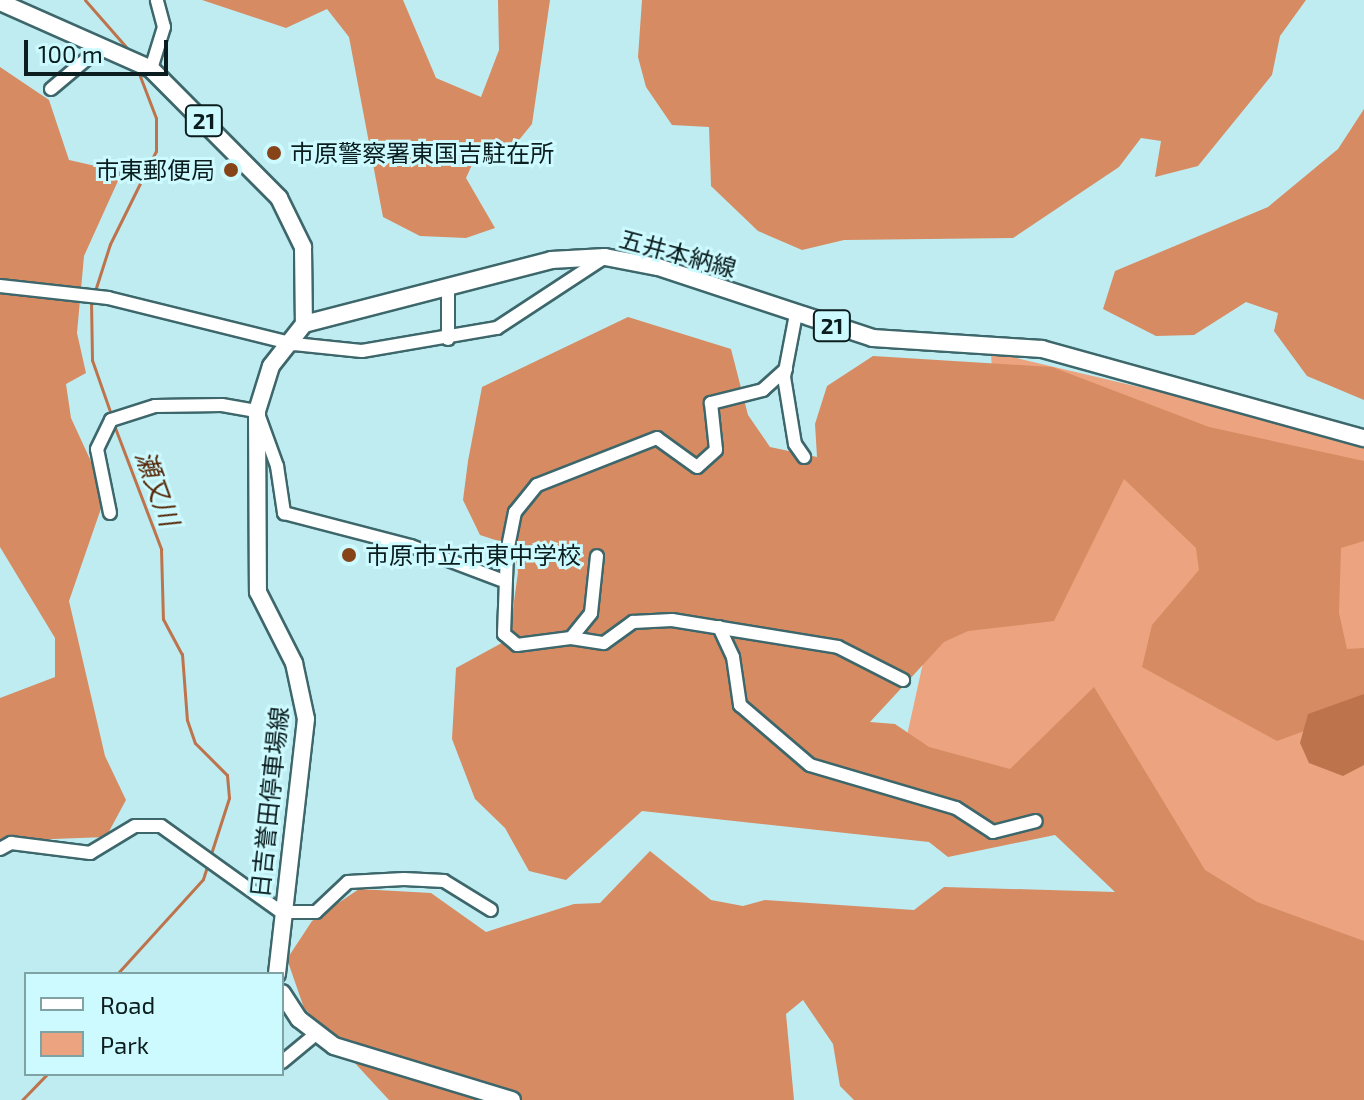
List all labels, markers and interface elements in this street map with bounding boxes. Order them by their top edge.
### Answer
scale bar [28,24,172,74]
text: 100 m [38,39,103,68]
road number: 21 [184,103,224,139]
place label: 市原警察署東国吉駐在所 [290,139,554,167]
marker: 市原警察署東国吉駐在所 [265,144,283,162]
place label: 市東郵便局 [95,156,215,184]
marker: 市東郵便局 [222,161,240,179]
street label: 五井本納線 [616,224,740,282]
road number: 21 [812,308,852,344]
water label: 瀬又川 [130,446,186,530]
place label: 市原市立市東中学校 [365,541,581,569]
marker: 市原市立市東中学校 [340,546,358,564]
street label: 日吉誉田停車場線 [245,705,293,899]
legend [24,972,284,1076]
text: Road [100,990,155,1019]
text: Park [100,1030,149,1059]

